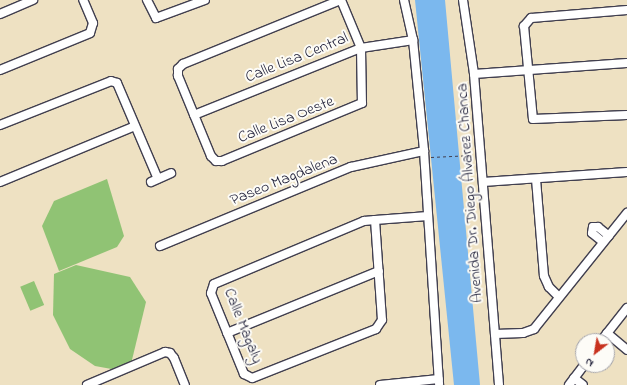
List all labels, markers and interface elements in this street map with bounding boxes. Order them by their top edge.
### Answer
street label: Calle Lisa Central [243,29,351,87]
street label: Avenida Dr. Diego Álvarez Chanca [453,82,487,304]
street label: Calle Lisa Oeste [235,92,337,148]
street label: Paseo Magdalena [227,150,341,210]
street label: Calle Magaly [219,285,267,367]
north arrow [575,333,615,373]
text: N [582,354,597,371]

